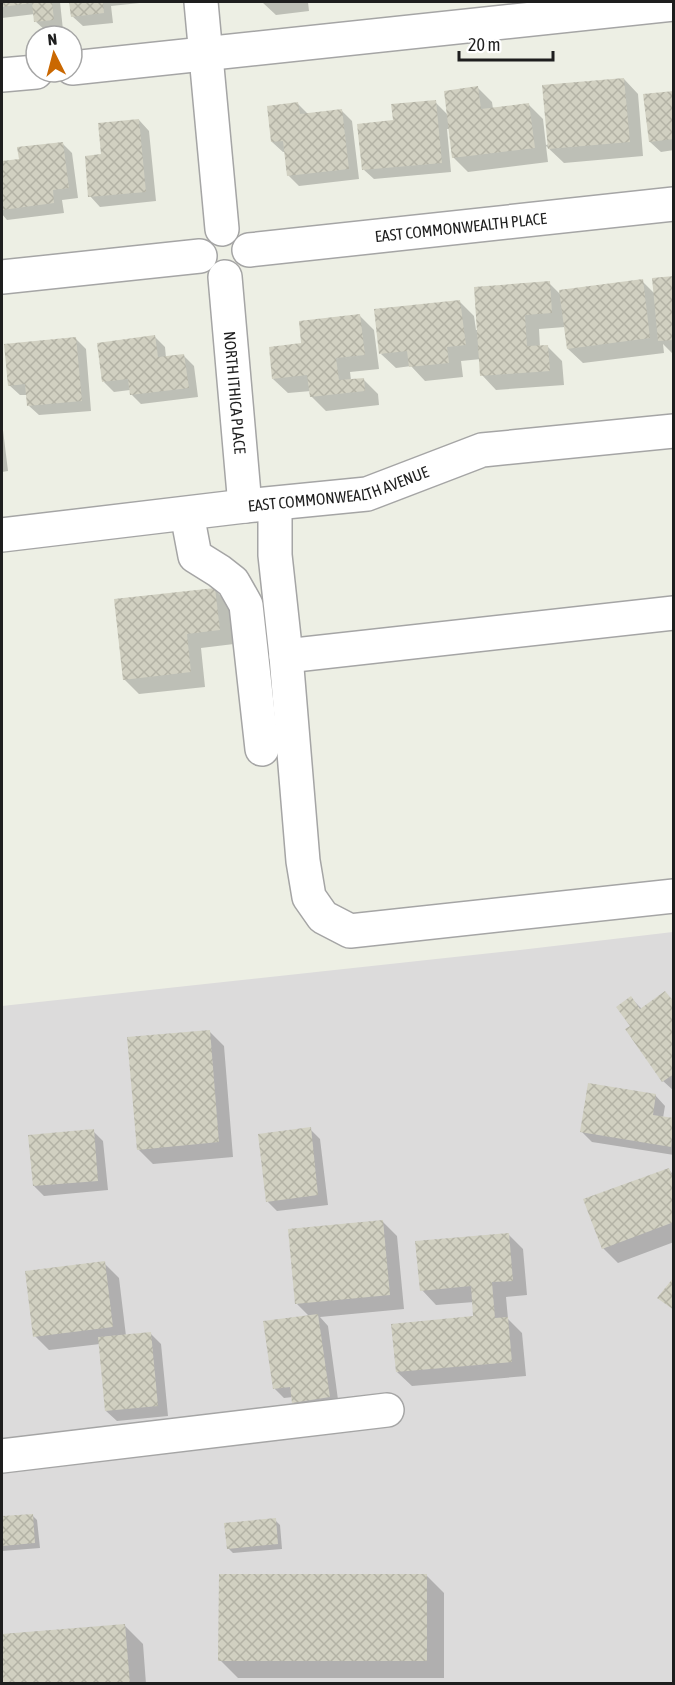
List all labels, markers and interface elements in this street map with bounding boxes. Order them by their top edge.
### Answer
north arrow [24,24,84,84]
scale bar [459,24,554,62]
text: N [47,30,58,49]
text: 20 m [468,34,500,55]
street label: EAST COMMONWEALTH PLACE [374,209,548,245]
street label: NORTH ITHICA PLACE [221,330,249,455]
street label: EAST COMMONWEALTH AVENUE [247,462,431,515]

